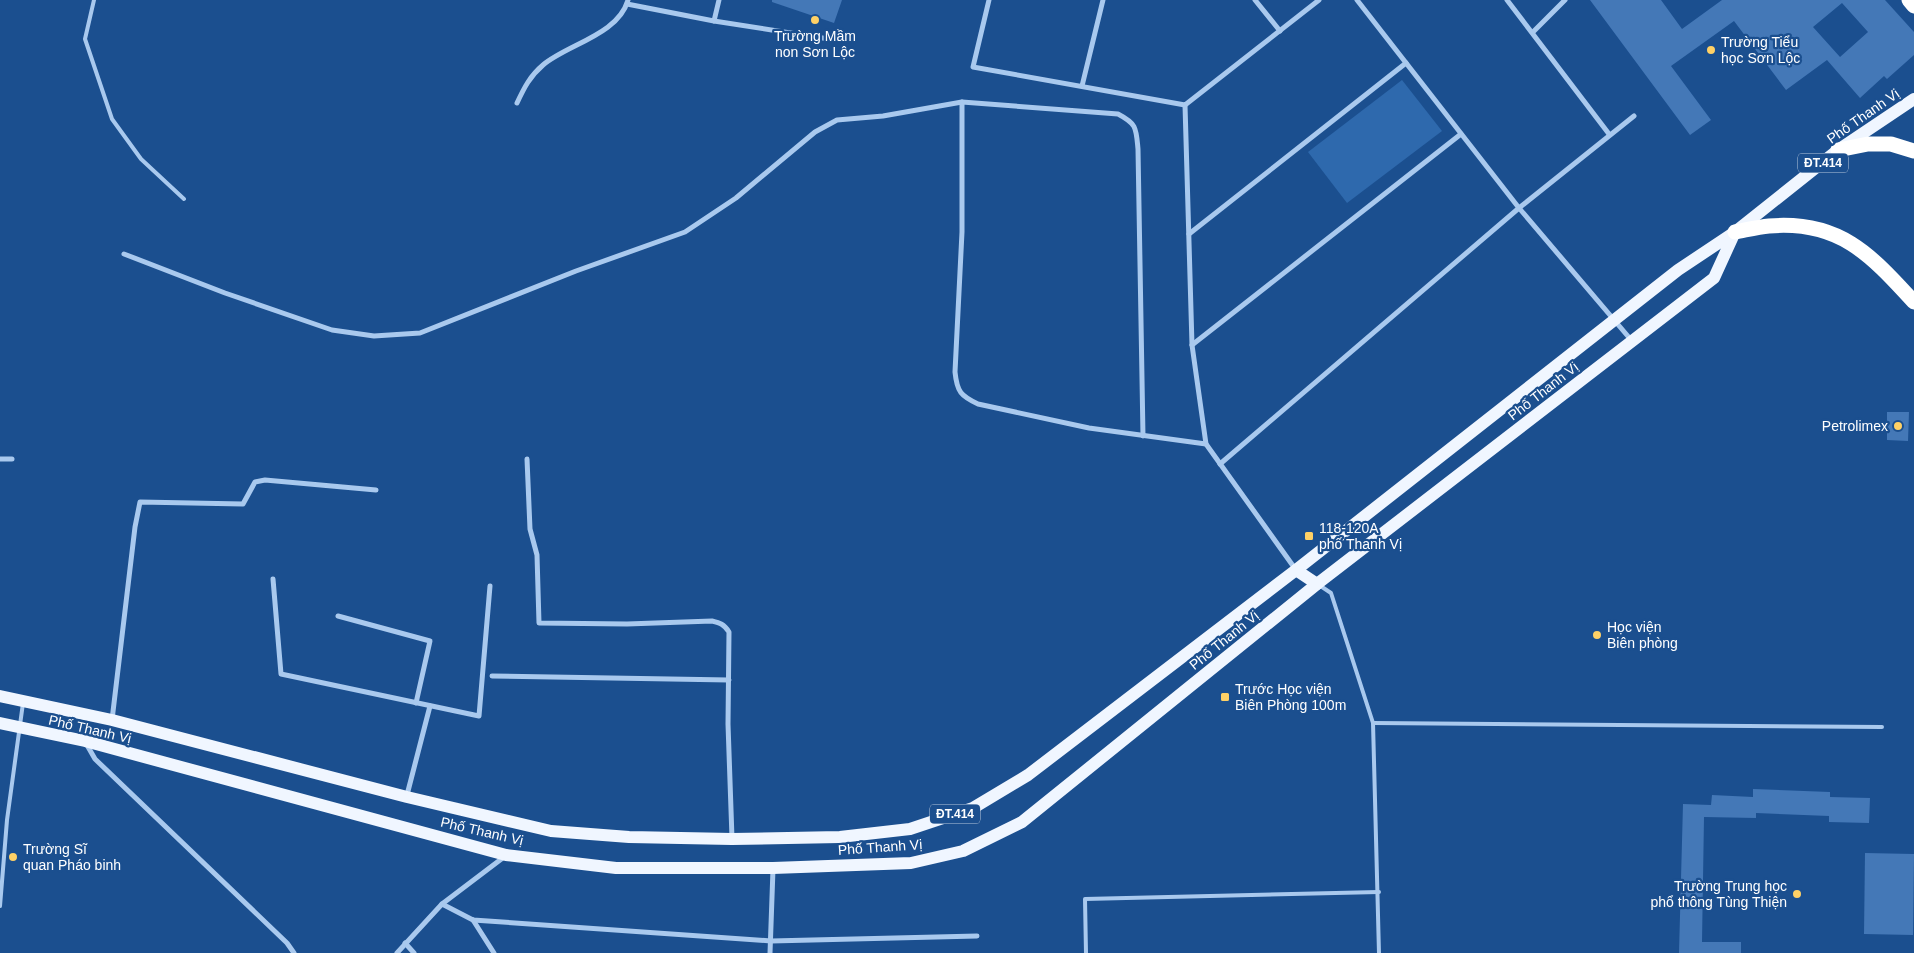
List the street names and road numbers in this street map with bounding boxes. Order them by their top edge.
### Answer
street label: Phố Thanh Vị [1824,85,1902,147]
road number: ĐT.414 [1798,154,1848,172]
street label: Phố Thanh Vị [1505,359,1581,423]
street label: Phố Thanh Vị [1186,607,1262,673]
street label: Phố Thanh Vị [47,712,133,746]
road number: ĐT.414 [930,804,980,824]
street label: Phố Thanh Vị [439,814,525,848]
street label: Phố Thanh Vị [837,836,923,858]

